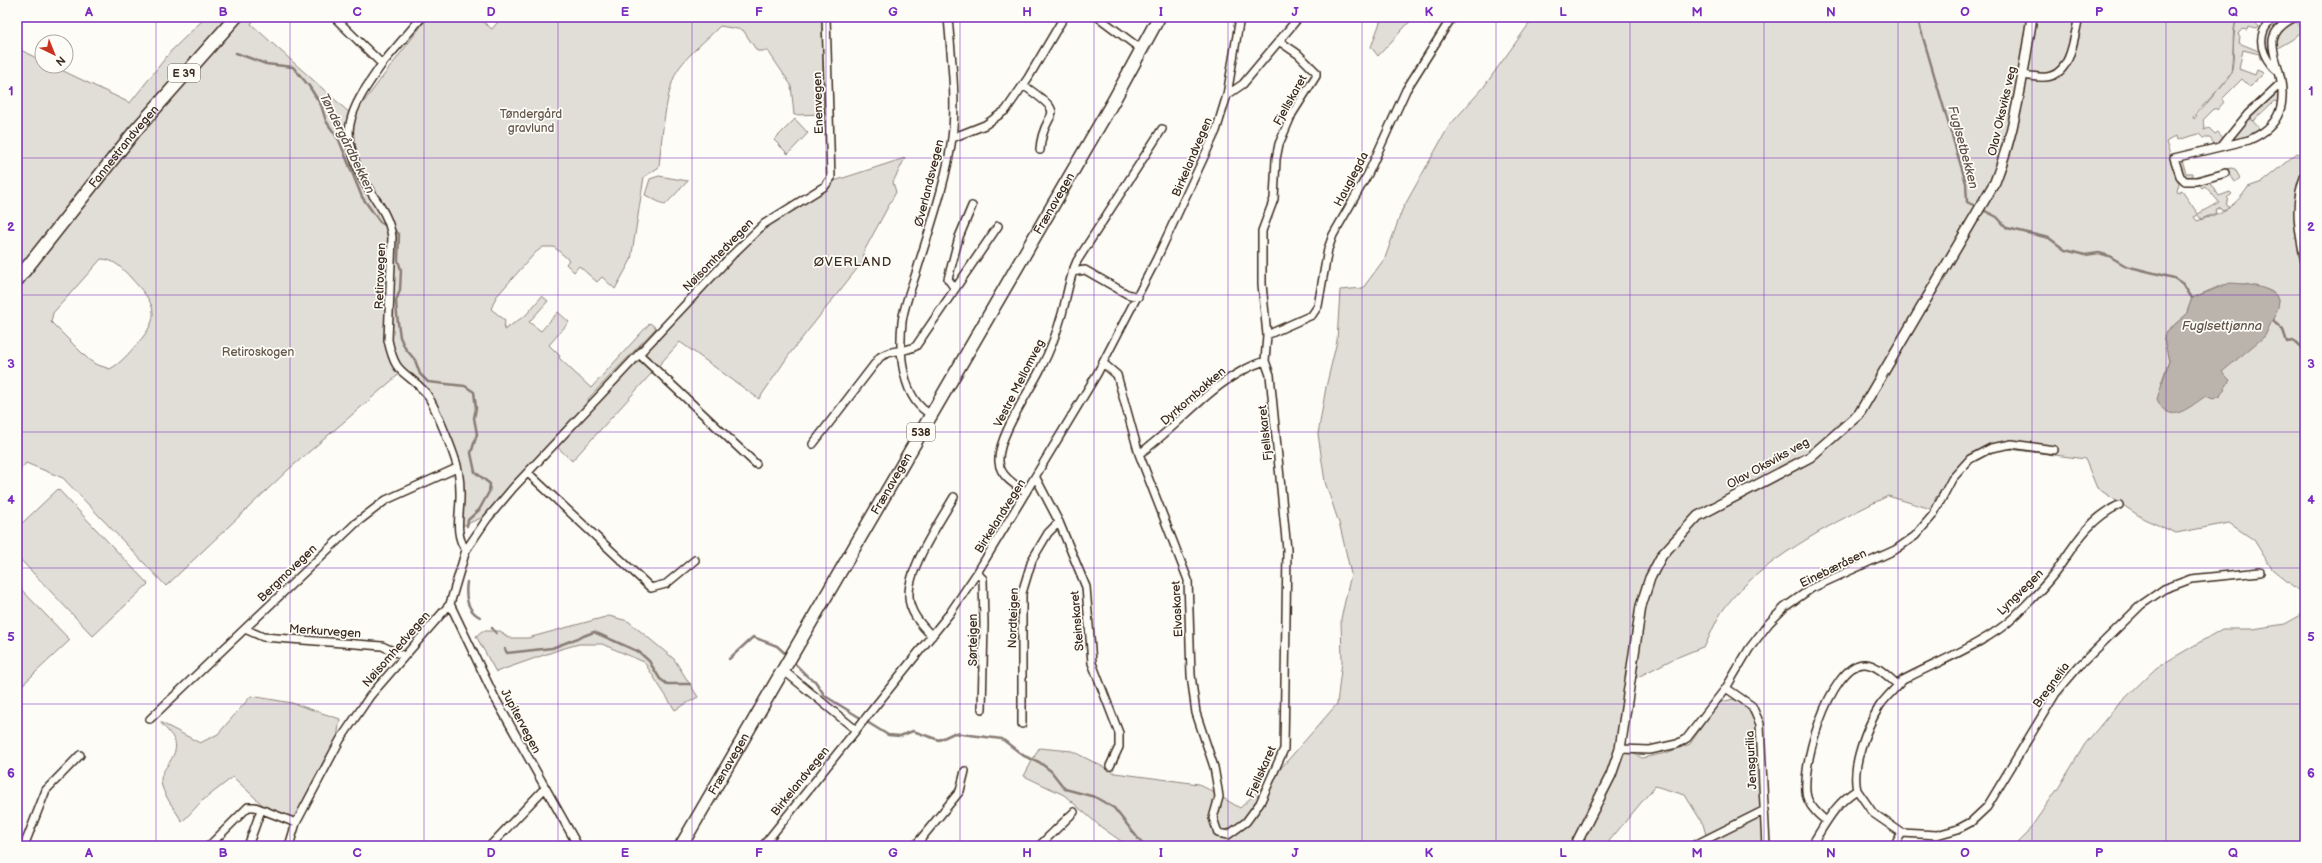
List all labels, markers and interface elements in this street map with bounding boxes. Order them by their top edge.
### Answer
text: A [84,4,93,20]
text: B [218,4,228,20]
text: C [352,4,362,20]
text: D [486,4,496,20]
text: E [621,4,630,20]
text: F [755,4,763,20]
text: G [888,4,898,20]
text: H [1022,4,1032,20]
text: I [1159,4,1163,20]
text: J [1291,4,1299,20]
text: K [1425,4,1434,20]
text: L [1559,4,1567,20]
text: M [1691,4,1703,20]
text: N [1826,4,1836,20]
text: O [1960,4,1970,20]
text: P [2095,4,2104,20]
text: Q [2228,4,2238,20]
north arrow [34,34,74,74]
text: N [53,53,68,69]
road number: E 39 [168,64,200,82]
street label: Olav Oksviks veg [1985,65,2020,158]
street label: Enenvegen [810,71,827,134]
street label: Fjellskaret [1270,72,1311,128]
text: 1 [8,83,14,99]
text: 1 [2308,83,2314,99]
water label: Tøndergårdbekken [316,91,378,196]
street label: Fannestrandvegen [86,102,162,191]
water label: Fuglsetbekken [1944,104,1982,191]
park label: Tøndergård gravlund [500,107,562,136]
street label: Birkelandvegen [1169,115,1216,199]
street label: Øverlandsvegen [911,138,948,228]
street label: Hauglegda [1331,149,1372,209]
street label: Frænavegen [1031,170,1078,237]
street label: Nøisomhedvegen [680,216,757,295]
text: 2 [7,219,15,235]
text: 2 [2307,219,2315,235]
street label: Retirovegen [372,242,389,310]
district label: ØVERLAND [814,254,892,270]
water label: Fuglsettjønna [2182,318,2262,334]
street label: Vestre Mellomveg [991,337,1048,430]
park label: Retiroskogen [222,345,294,360]
text: 3 [7,356,15,372]
text: 3 [2307,356,2315,372]
street label: Dyrkornbakken [1158,364,1229,429]
street label: Fjellskaret [1255,404,1276,461]
road number: 538 [907,423,935,441]
street label: Olav Oksviks veg [1724,435,1812,492]
street label: Frænavegen [868,450,916,517]
street label: Birkelandvegen [972,476,1029,556]
text: 4 [7,492,15,508]
text: 4 [2307,492,2315,508]
street label: Bergmovegen [255,541,320,605]
street label: Einebæråsen [1797,546,1869,591]
street label: Lyngvegen [1994,566,2047,619]
street label: Elvaskaret [1169,580,1186,637]
street label: Nordteigen [1005,587,1022,649]
street label: Steinskaret [1067,590,1088,652]
street label: Nøisomhedvegen [359,608,434,690]
street label: Sørteigen [966,613,981,666]
street label: Merkurvegen [288,621,362,642]
text: 5 [7,629,15,645]
text: 5 [2307,629,2315,645]
street label: Bregnelia [2030,659,2073,711]
street label: Jupitervegen [497,686,544,756]
street label: Frænavegen [705,730,753,798]
street label: Jensgurilia [1742,730,1761,790]
street label: Birkelandvegen [768,743,833,819]
street label: Fjellskaret [1243,743,1280,801]
text: 6 [7,765,15,781]
text: 6 [2307,765,2315,781]
text: A [84,845,93,861]
text: B [218,845,228,861]
text: C [352,845,362,861]
text: D [486,845,496,861]
text: E [621,845,630,861]
text: F [755,845,763,861]
text: G [888,845,898,861]
text: H [1022,845,1032,861]
text: I [1159,845,1163,861]
text: J [1291,845,1299,861]
text: K [1425,845,1434,861]
text: L [1559,845,1567,861]
text: M [1691,845,1703,861]
text: N [1826,845,1836,861]
text: O [1960,845,1970,861]
text: P [2095,845,2104,861]
text: Q [2228,845,2238,861]

